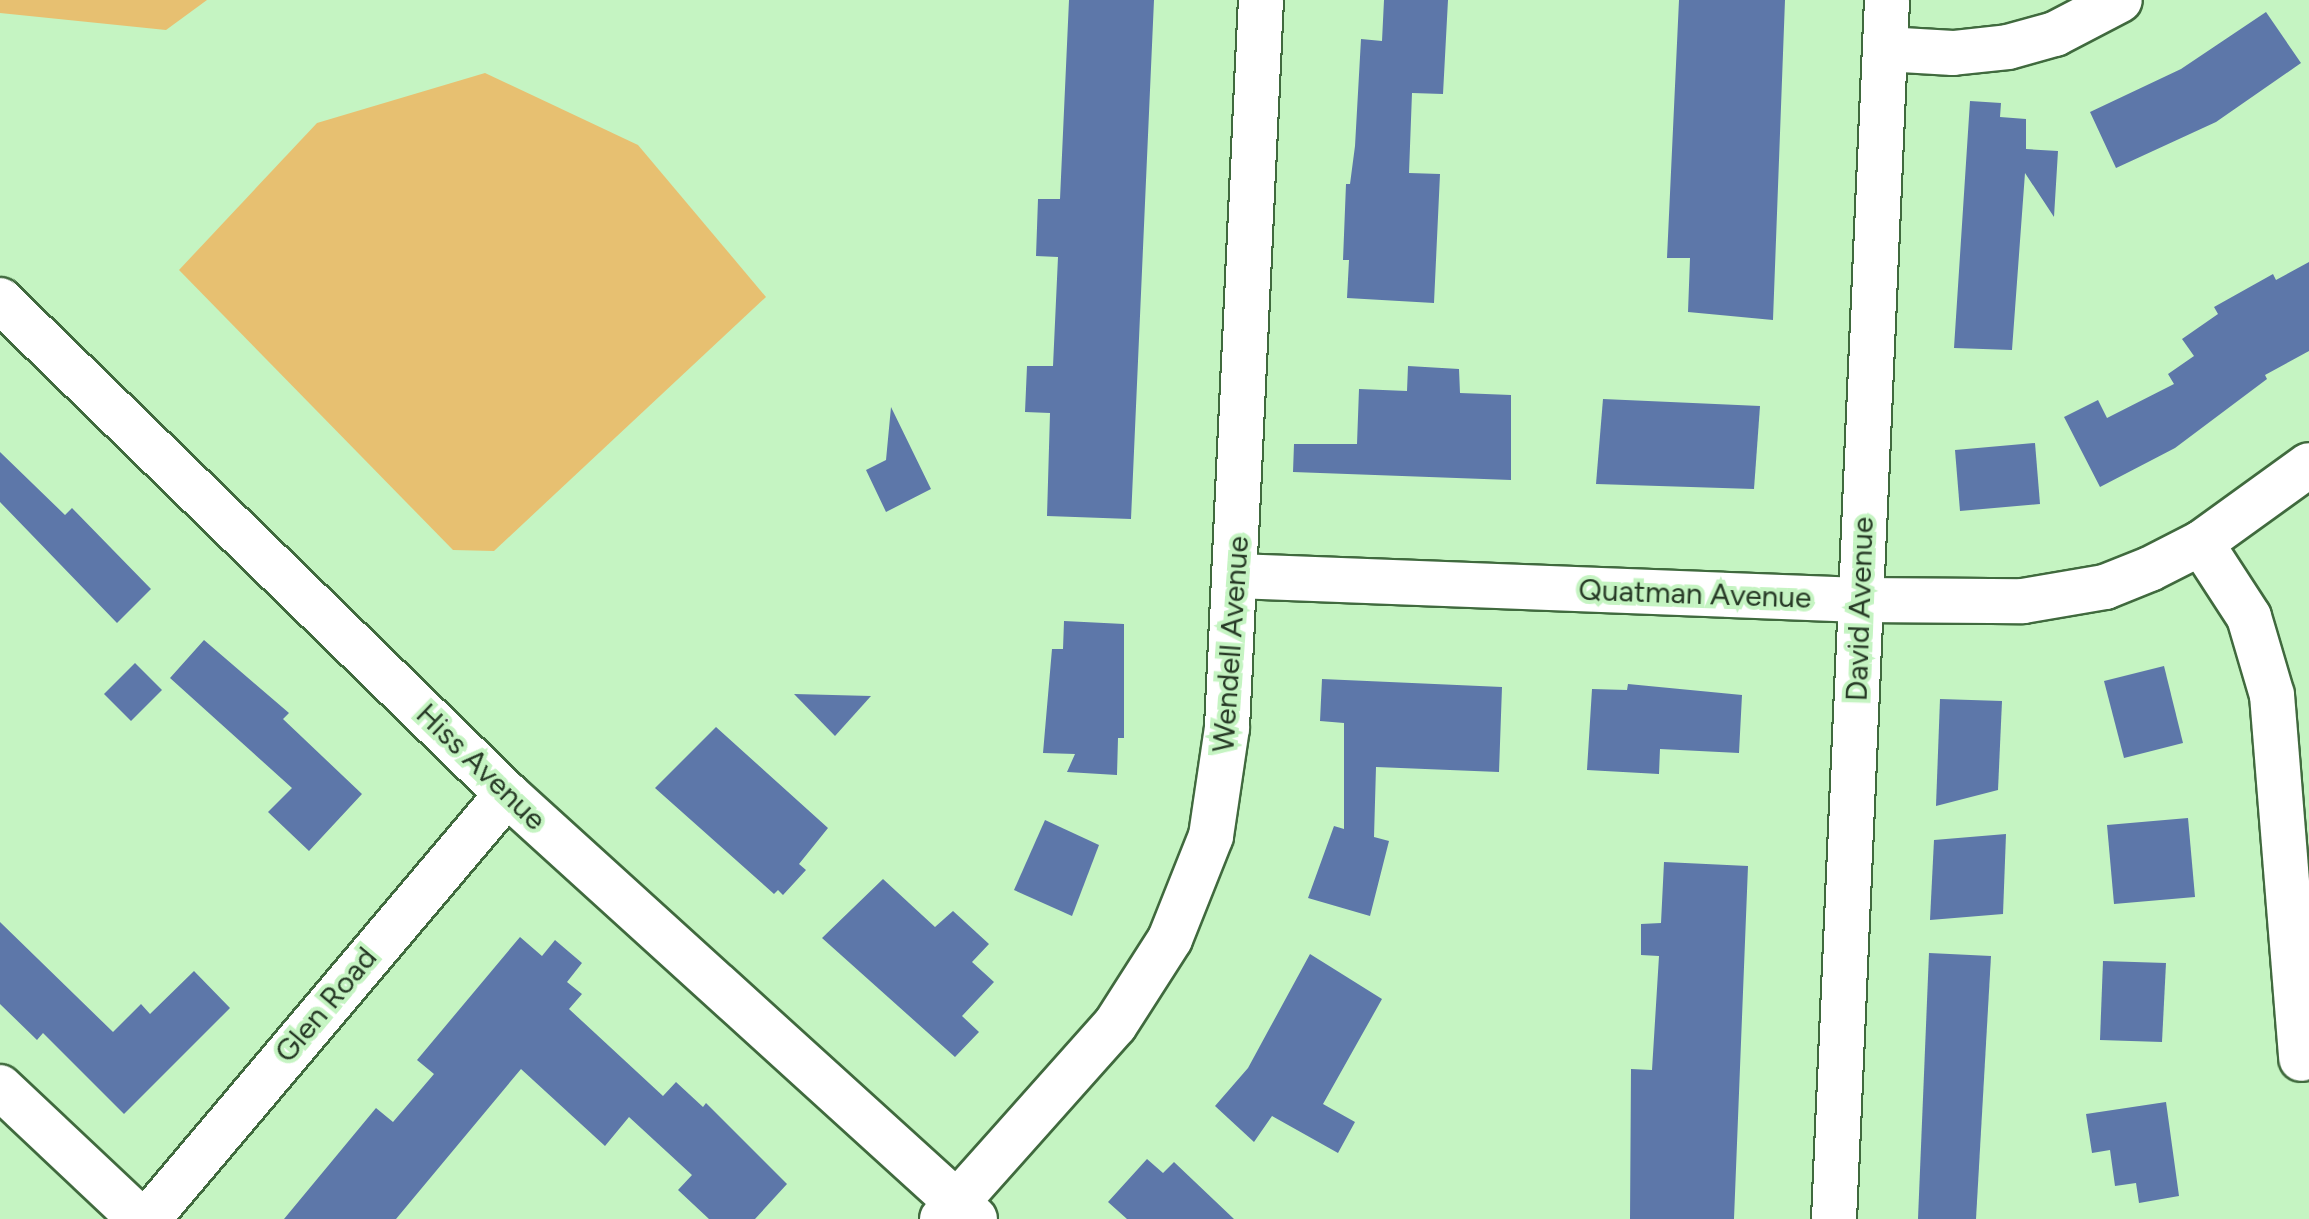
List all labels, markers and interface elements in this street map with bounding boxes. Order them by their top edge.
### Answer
street label: David Avenue [1839,516,1881,702]
street label: Wendell Avenue [1205,535,1257,753]
street label: Quatman Avenue [1578,572,1812,616]
street label: Hiss Avenue [409,696,553,838]
street label: Glen Road [268,940,384,1070]

